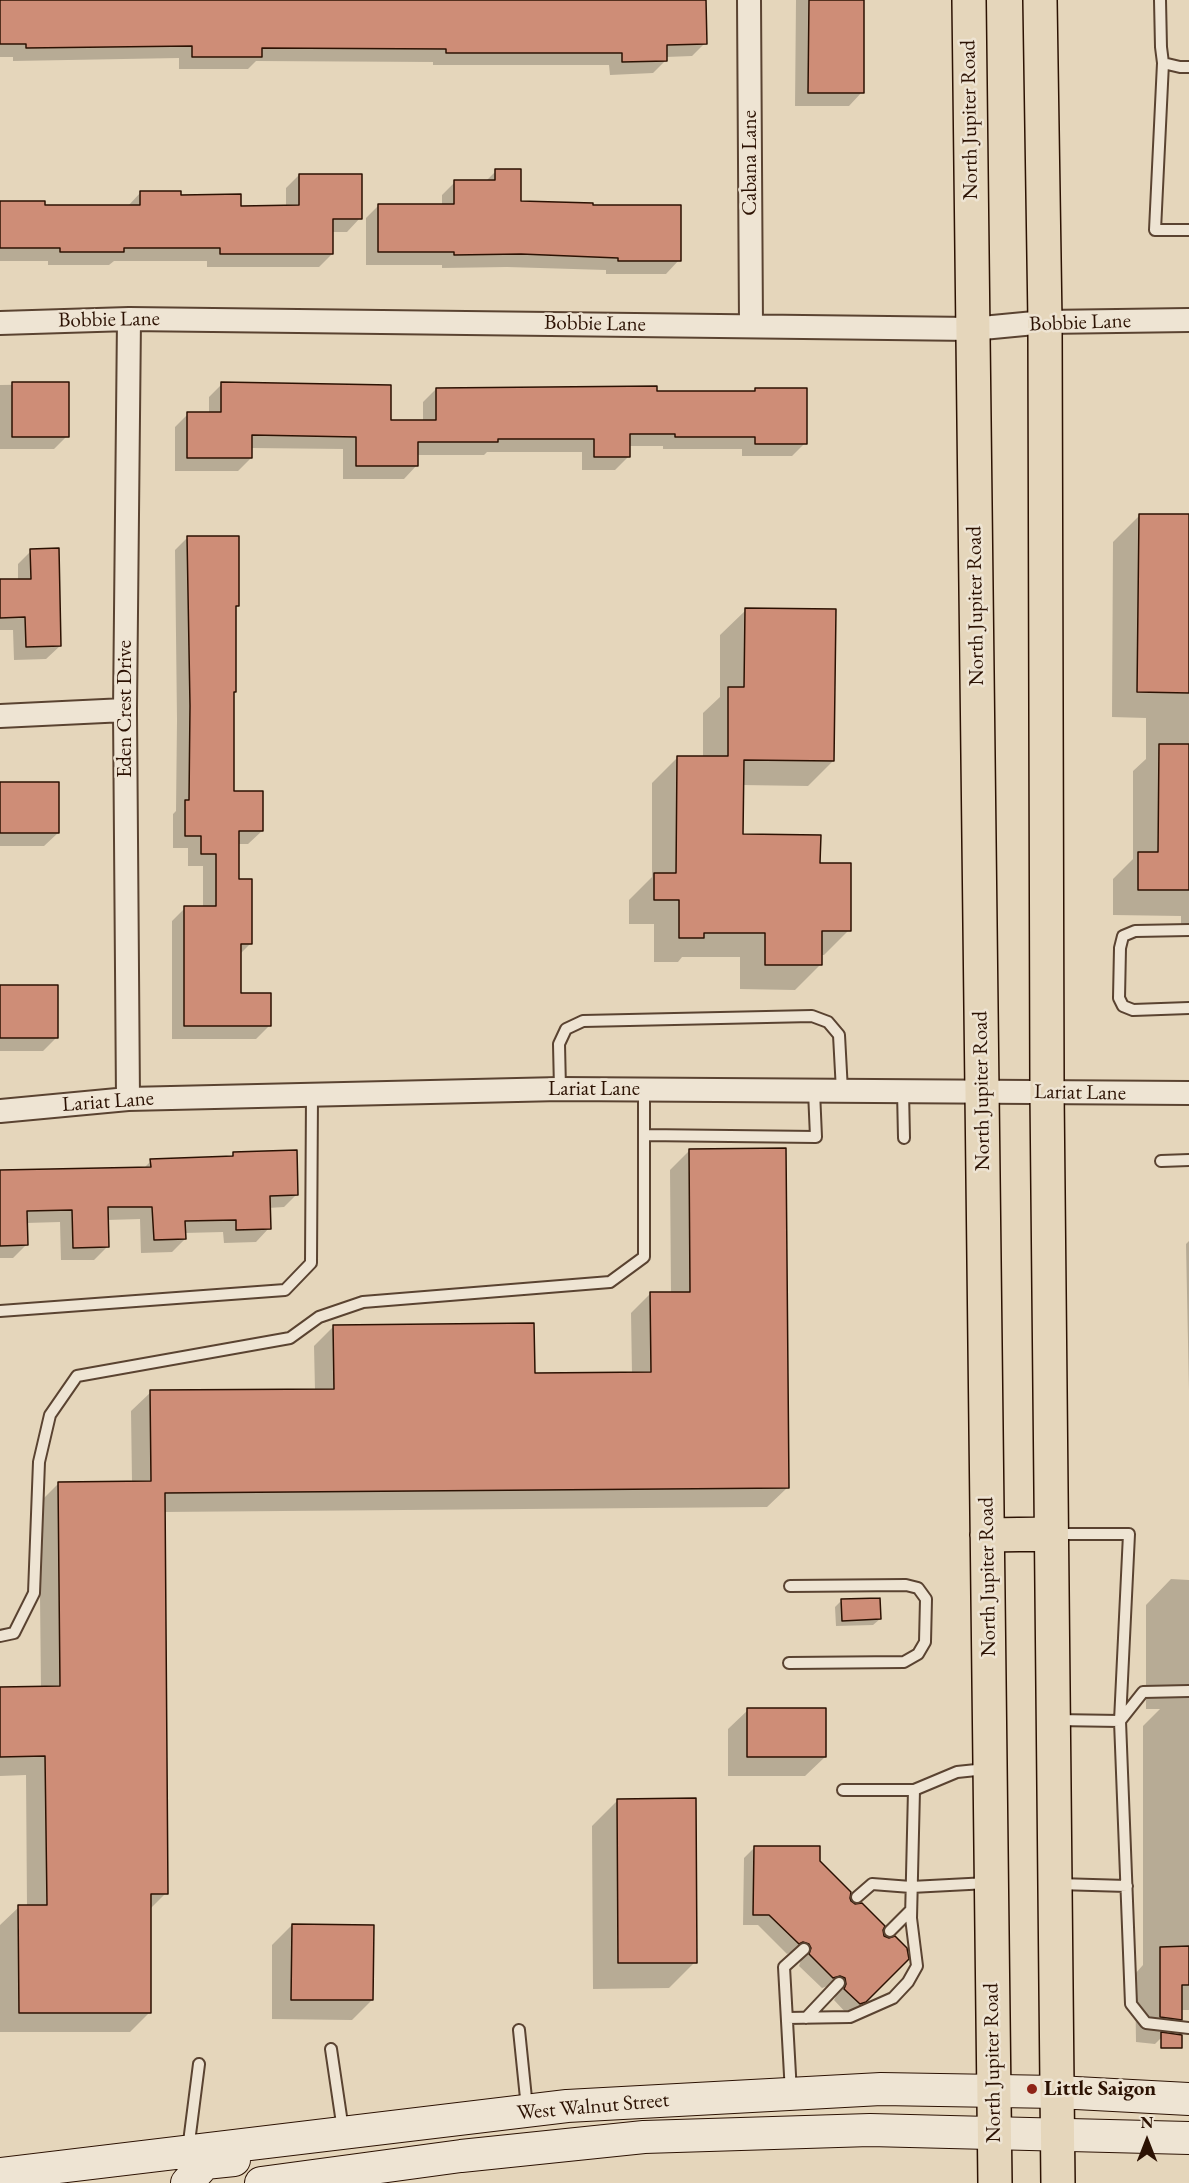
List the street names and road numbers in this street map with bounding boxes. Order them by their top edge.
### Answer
street label: North Jupiter Road [956,40,984,200]
street label: Cabana Lane [737,110,763,216]
street label: Bobbie Lane [58,307,160,333]
street label: Bobbie Lane [1029,309,1131,337]
street label: Bobbie Lane [544,311,646,337]
street label: North Jupiter Road [962,526,990,686]
street label: Eden Crest Drive [112,640,138,778]
street label: North Jupiter Road [968,1011,996,1171]
street label: Lariat Lane [548,1076,640,1102]
street label: Lariat Lane [1034,1080,1126,1106]
street label: Lariat Lane [61,1086,155,1118]
street label: North Jupiter Road [974,1497,1002,1657]
street label: North Jupiter Road [979,1983,1007,2143]
street label: West Walnut Street [516,2088,670,2126]

